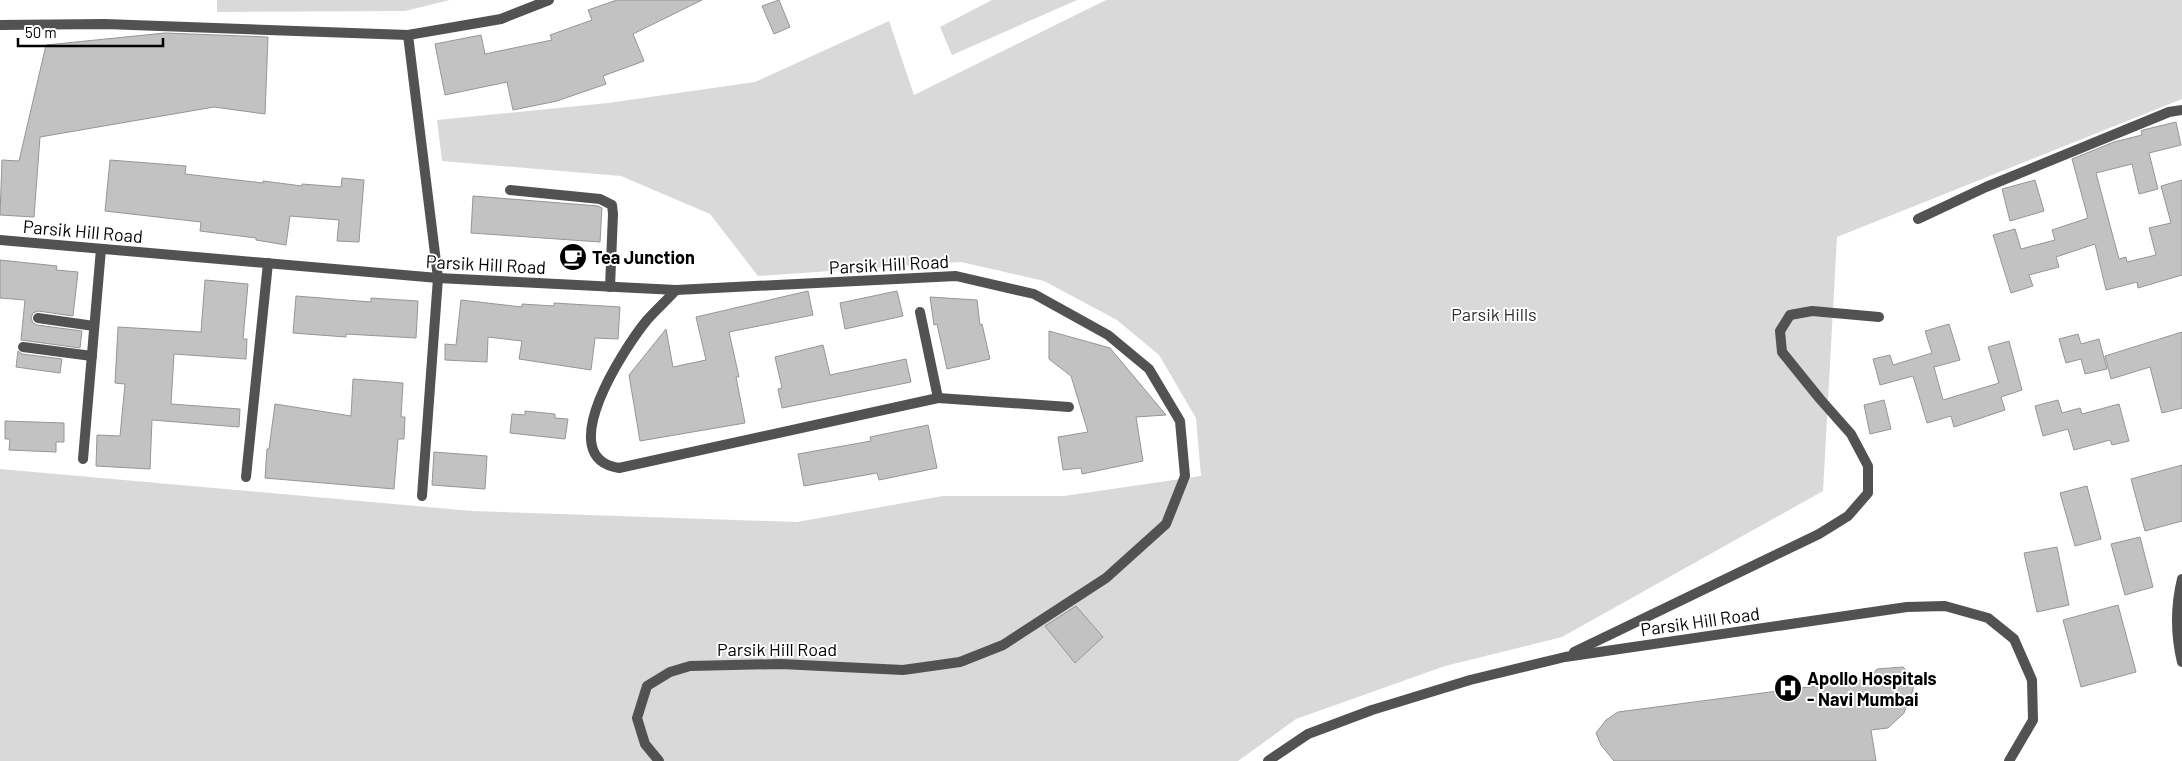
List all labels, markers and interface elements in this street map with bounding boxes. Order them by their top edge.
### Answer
scale bar [18,15,162,47]
text: 50 m [25,23,57,41]
street label: Parsik Hill Road [22,215,144,247]
cafe icon: Tea Junction [558,242,588,272]
place label: Tea Junction [592,246,695,268]
street label: Parsik Hill Road [425,250,547,278]
street label: Parsik Hill Road [828,250,950,278]
park label: Parsik Hills [1451,303,1537,325]
street label: Parsik Hill Road [1639,602,1761,640]
street label: Parsik Hill Road [717,638,837,660]
place label: Apollo Hospitals - Navi Mumbai [1807,667,1937,710]
hospital icon: Apollo Hospitals - Navi Mumbai [1773,673,1803,703]

